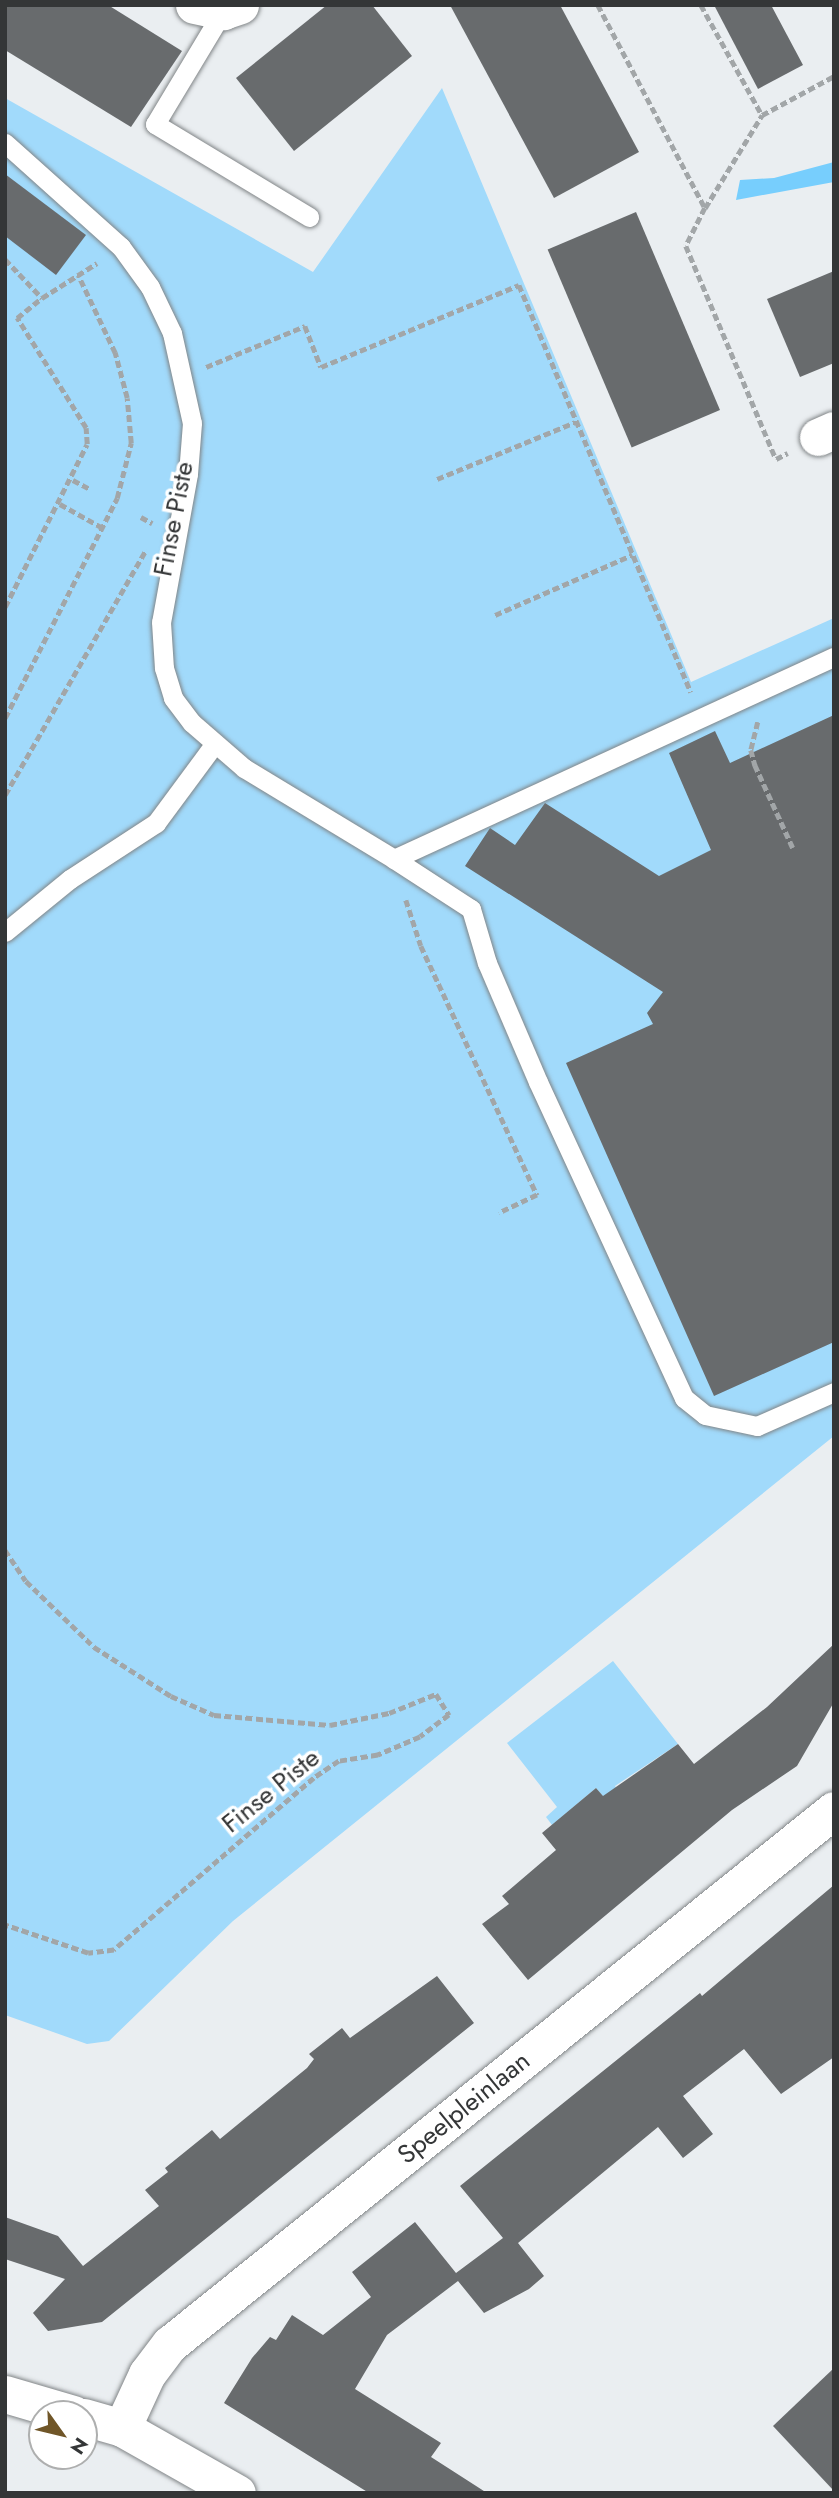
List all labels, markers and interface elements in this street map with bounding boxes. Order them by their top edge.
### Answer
street label: Finse Piste [148,459,200,579]
street label: Finse Piste [216,1742,326,1840]
street label: Speelpleinlaan [392,2045,536,2171]
north arrow [28,2400,98,2470]
text: N [64,2432,95,2460]

